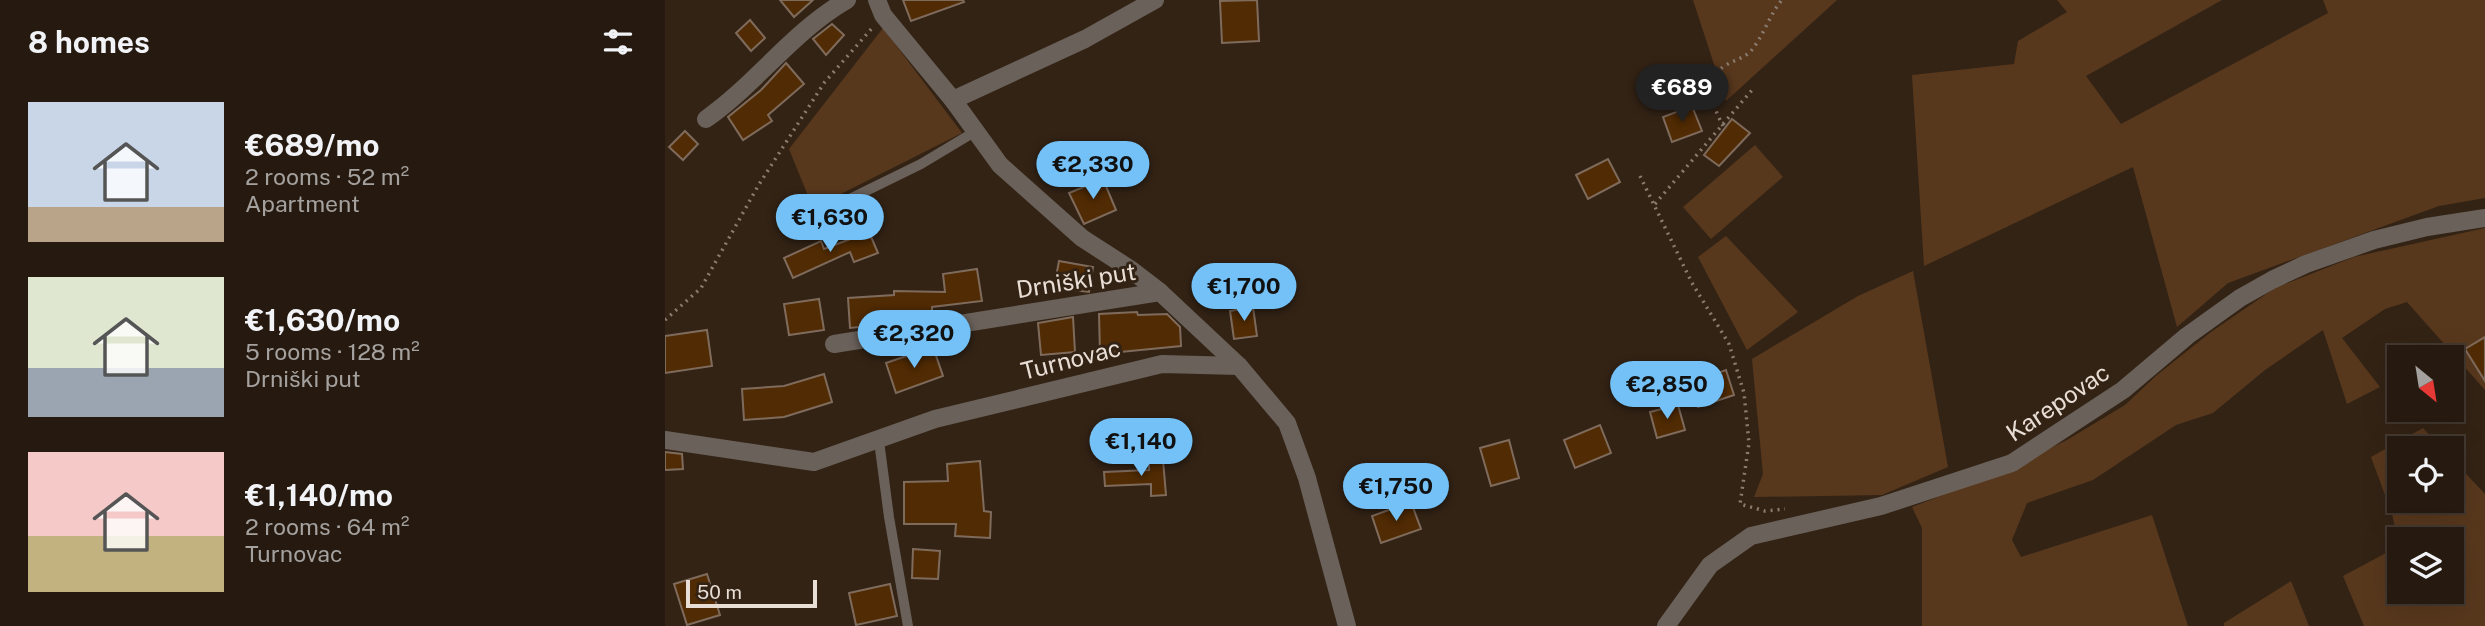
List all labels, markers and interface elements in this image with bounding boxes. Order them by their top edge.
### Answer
icon: filters [599,23,637,61]
text: 8 homes [28,24,150,60]
pin: €689 [1641,64,1723,124]
text: €689 [1652,73,1712,100]
text: €689/mo [245,127,380,163]
icon: home [84,130,168,214]
pin: €2,330 [1036,142,1150,201]
text: €2,330 [1052,150,1134,177]
text: 2 rooms · 52 m² [245,163,409,190]
text: Apartment [245,190,360,217]
pin: €1,630 [773,194,887,254]
text: €1,630 [792,203,868,230]
street label: Drniški put [1014,257,1138,303]
pin: €1,700 [1187,264,1301,323]
text: €1,700 [1207,272,1281,299]
text: €1,630/mo [245,302,400,338]
icon: home [84,305,168,389]
pin: €2,320 [857,310,971,370]
text: €2,320 [874,319,954,346]
street label: Turnovac [1018,333,1123,385]
text: 5 rooms · 128 m² [245,338,420,365]
north arrow [2387,345,2464,422]
map controls [2387,345,2464,604]
street label: Karepovac [2001,358,2114,447]
pin: €2,850 [1610,362,1724,421]
text: Drniški put [245,365,361,392]
text: €2,850 [1626,370,1708,397]
pin: €1,140 [1084,419,1198,478]
text: €1,140 [1106,427,1176,454]
button: locate [2387,436,2464,513]
pin: €1,750 [1339,463,1453,523]
text: €1,750 [1359,472,1433,499]
text: €1,140/mo [245,477,393,513]
icon: home [84,480,168,564]
text: 2 rooms · 64 m² [245,513,409,540]
button: layers [2387,527,2464,604]
text: Turnovac [245,540,342,567]
scale bar [686,577,817,609]
text: 50 m [697,581,742,603]

